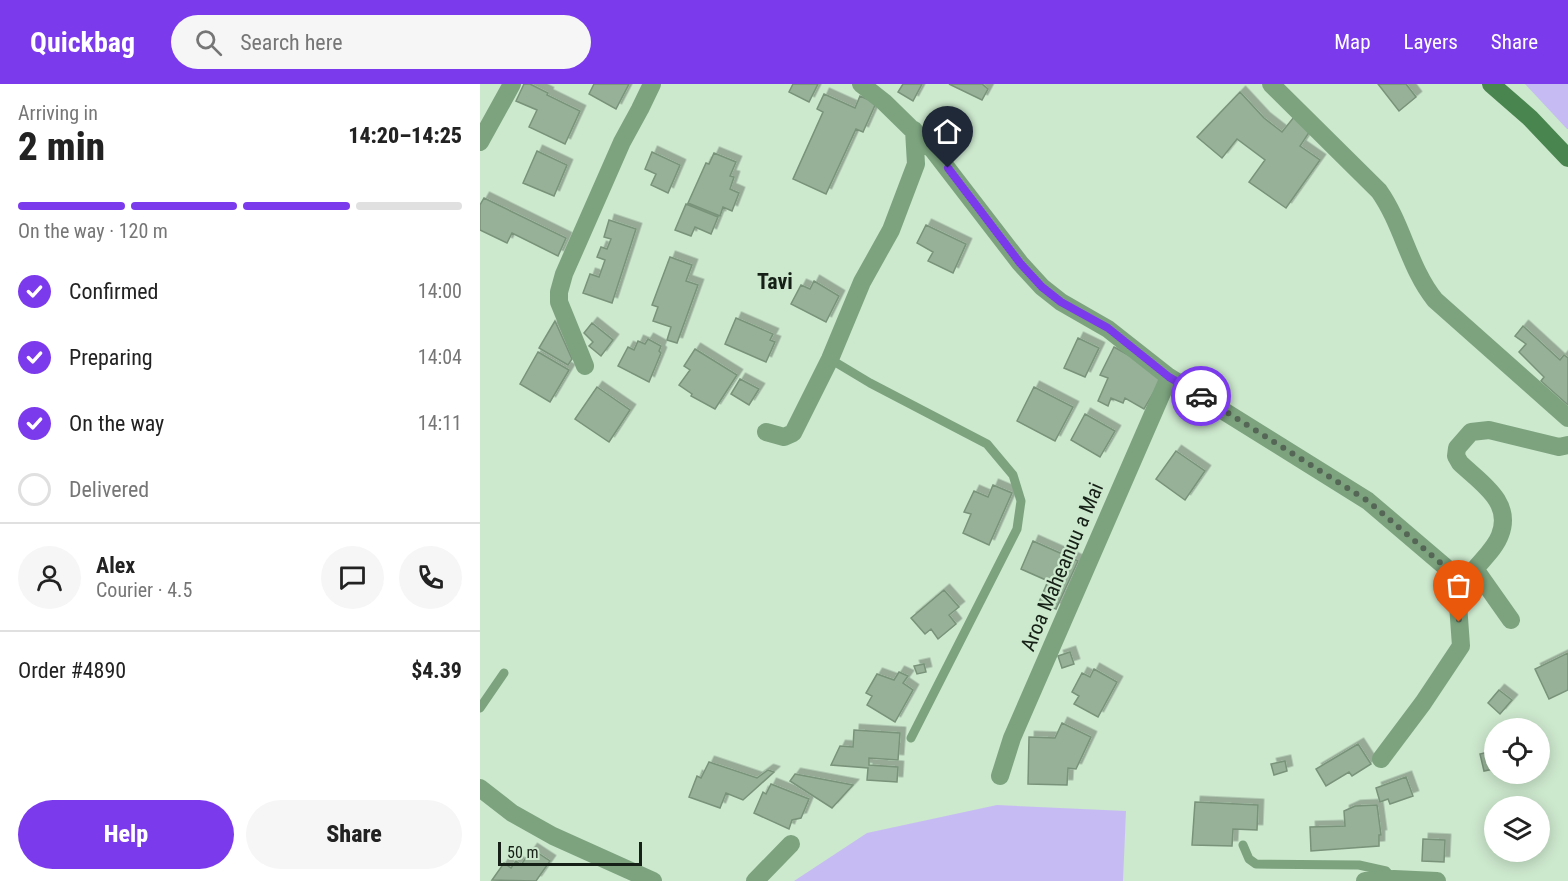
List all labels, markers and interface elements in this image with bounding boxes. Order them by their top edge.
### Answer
search box [171,15,591,69]
text: Quickbag [30,26,135,59]
icon: search [192,26,225,59]
text: Search here [240,30,342,55]
text: Map [1334,30,1371,54]
text: Layers [1404,30,1458,54]
text: Share [1491,30,1538,54]
text: Arriving in [18,101,98,125]
pin [922,106,973,168]
icon: home [931,115,964,148]
text: 14:20–14:25 [348,123,462,148]
text: 2 min [18,124,105,170]
text: On the way · 120 m [18,219,168,243]
district label: Tavi [757,269,793,294]
icon: check [18,275,51,308]
text: Confirmed [69,279,158,304]
text: 14:00 [418,279,462,303]
icon: check [18,341,51,374]
text: Preparing [69,345,153,370]
text: 14:04 [418,345,462,369]
courier [1171,366,1231,426]
icon: car [1185,380,1218,413]
icon: check [18,407,51,440]
text: On the way [69,411,164,436]
text: 14:11 [418,411,462,435]
text: Delivered [69,477,149,502]
street label: Aroa Maheanuu a Mai [1016,479,1108,655]
button: person [18,546,81,609]
button: chat [321,546,384,609]
button: phone [399,546,462,609]
text: Alex [96,553,135,578]
pin [1433,560,1484,622]
icon: bag [1442,569,1475,602]
text: Courier · 4.5 [96,578,192,602]
text: Order #4890 [18,658,126,683]
text: $4.39 [411,658,462,683]
map controls [1484,718,1550,862]
button: locate [1484,718,1550,784]
button: layers [1484,796,1550,862]
button: Help [18,800,234,869]
button: Share [246,800,462,869]
scale bar [498,839,642,866]
text: 50 m [507,843,539,862]

